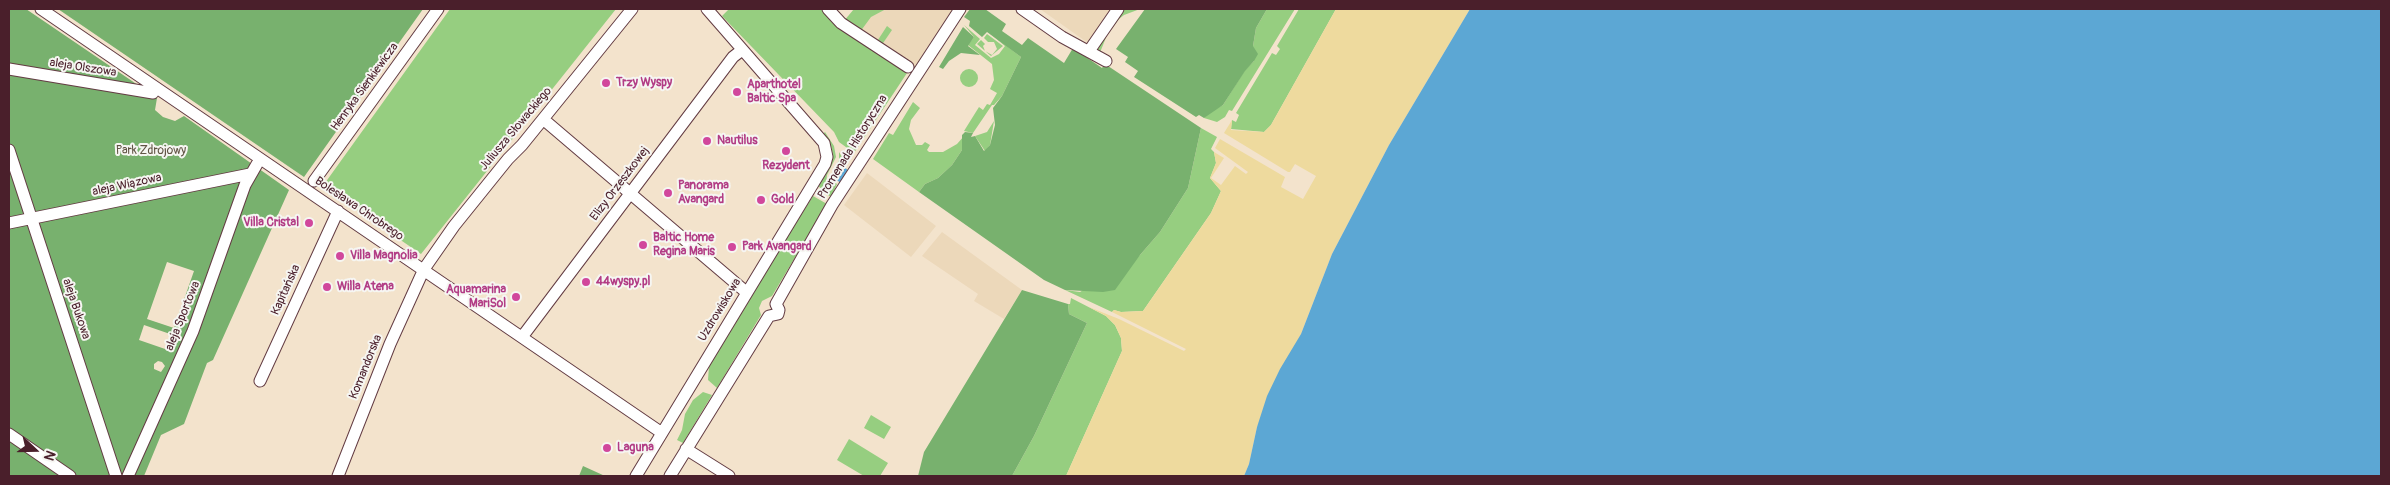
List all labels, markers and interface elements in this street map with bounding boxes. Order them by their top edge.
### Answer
street label: Henryka Sienkiewicza [328,40,402,134]
street label: aleja Olszowa [49,56,117,80]
place label: Trzy Wyspy [616,76,672,90]
marker: Trzy Wyspy [600,77,612,89]
place label: Aparthotel Baltic Spa [747,78,801,106]
street label: Juliusza Słowackiego [477,84,555,174]
marker: Aparthotel Baltic Spa [731,86,743,98]
street label: Promenada Historyczna [815,92,891,202]
place label: Nautilus [717,134,758,148]
marker: Nautilus [701,135,713,147]
park label: Park Zdrojowy [116,144,186,158]
street label: Elizy Orzeszkowej [587,144,653,224]
marker: Rezydent [780,145,792,157]
place label: Rezydent [762,159,810,173]
street label: aleja Wiązowa [91,171,163,199]
street label: Bolesława Chrobrego [312,174,406,244]
place label: Panorama Avangard [678,179,729,207]
marker: Panorama Avangard [662,187,674,199]
place label: Gold [771,193,794,207]
marker: Gold [755,194,767,206]
place label: Villa Cristal [243,216,299,230]
marker: Villa Cristal [303,217,315,229]
place label: Baltic Home Regina Maris [653,231,715,259]
marker: Baltic Home Regina Maris [637,239,649,251]
place label: Park Avangard [742,240,812,254]
marker: Park Avangard [726,241,738,253]
place label: Villa Magnolia [350,249,418,263]
marker: Villa Magnolia [334,250,346,262]
street label: Kapitańska [268,262,304,318]
place label: 44wyspy.pl [596,275,650,289]
marker: 44wyspy.pl [580,276,592,288]
street label: Uzdrowiskowa [696,276,744,344]
street label: aleja Bukowa [59,277,93,341]
street label: aleja Sportowa [163,279,203,353]
place label: Willa Atena [337,280,394,294]
marker: Willa Atena [321,281,333,293]
place label: Aquamarina MariSol [446,283,506,311]
marker: Aquamarina MariSol [510,291,522,303]
street label: Komandorska [347,333,385,401]
north arrow [10,425,60,475]
place label: Laguna [617,441,654,455]
marker: Laguna [601,442,613,454]
text: N [40,448,59,463]

